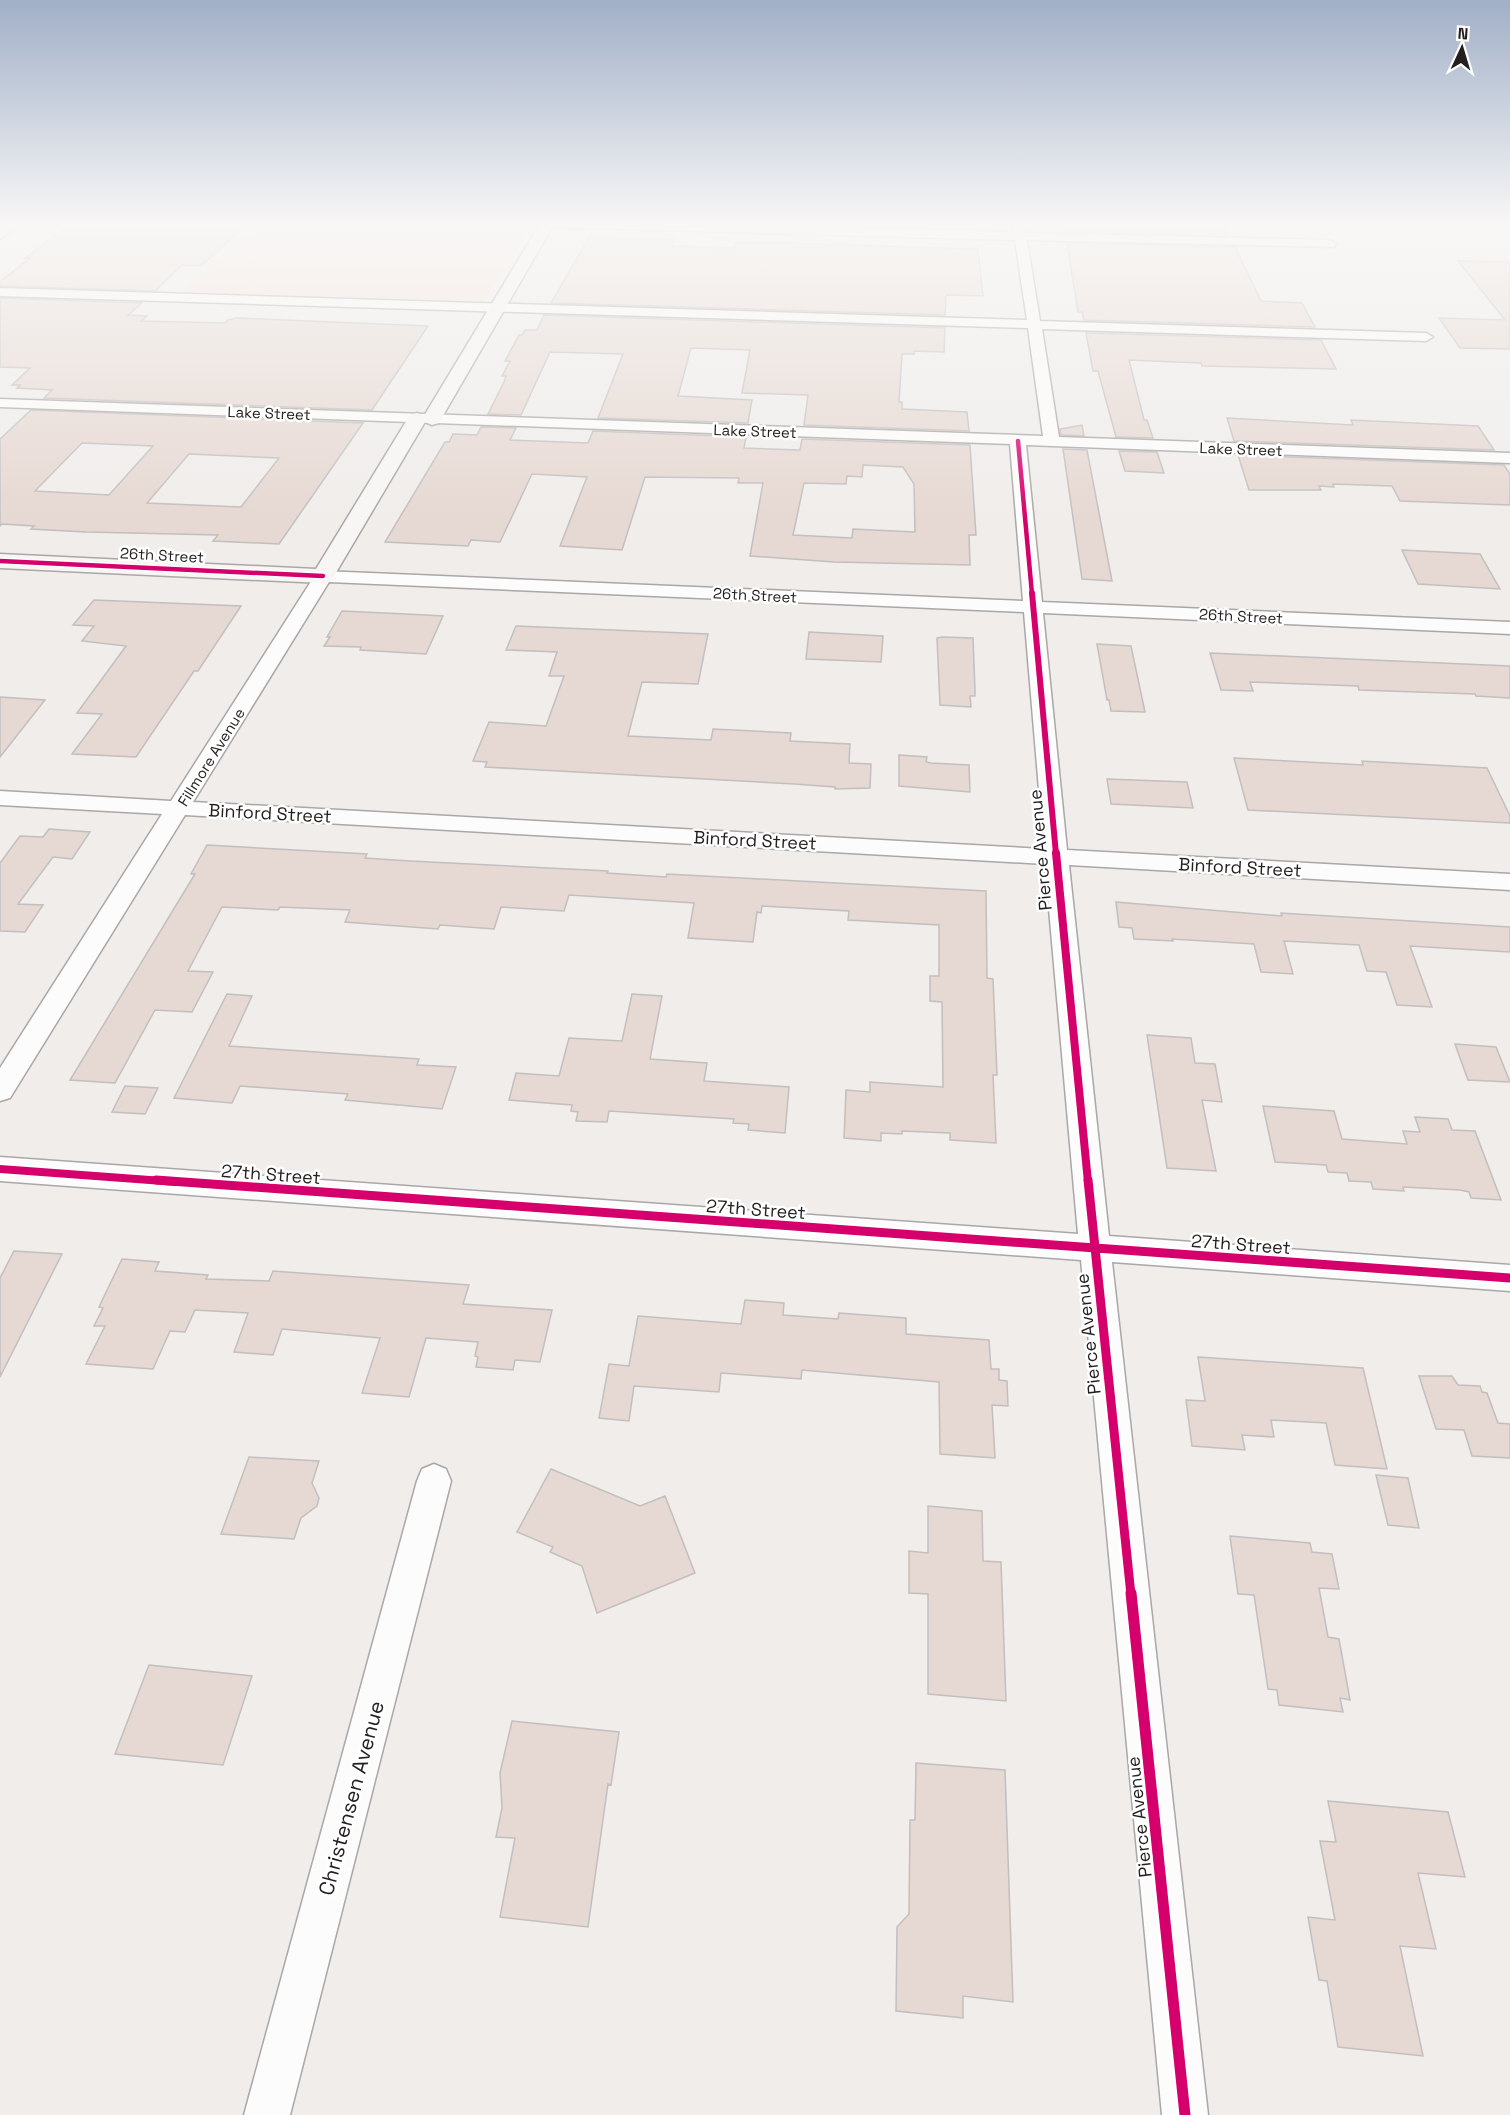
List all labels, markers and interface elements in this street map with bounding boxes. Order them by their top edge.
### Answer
north arrow [1432,18,1492,78]
text: N [1457,23,1469,44]
street label: Lake Street [227,402,311,424]
street label: Lake Street [713,420,797,442]
street label: Lake Street [1199,438,1283,460]
street label: 26th Street [120,543,205,567]
street label: 26th Street [713,583,798,607]
street label: 26th Street [1199,604,1284,628]
street label: Fillmore Avenue [173,704,249,810]
street label: Pierce Avenue [1023,788,1057,912]
street label: Binford Street [208,798,332,828]
street label: Binford Street [693,825,817,855]
street label: Binford Street [1178,852,1302,882]
street label: 27th Street [220,1159,322,1189]
street label: 27th Street [705,1194,807,1224]
street label: 27th Street [1190,1229,1292,1259]
street label: Pierce Avenue [1070,1272,1106,1396]
street label: Christensen Avenue [312,1698,390,1898]
street label: Pierce Avenue [1121,1755,1157,1879]

